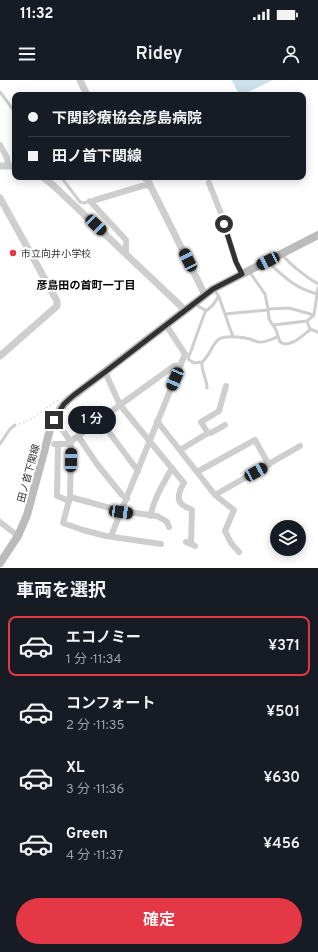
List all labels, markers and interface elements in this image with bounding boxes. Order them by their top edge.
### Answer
text: 11:32 [20,5,54,24]
icon: menu [16,43,38,65]
text: Ridey [135,43,183,66]
icon: person [280,43,302,65]
text: 下関診療協会彦島病院 [52,110,202,129]
text: 田ノ首下関線 [52,148,142,167]
car [83,212,109,238]
route start [215,215,233,233]
car [177,247,199,273]
marker: 市立向井小学校 [8,248,18,258]
place label: 市立向井小学校 [21,248,91,261]
car [255,250,281,272]
district label: 彦島田の首町一丁目 [37,279,136,293]
car [165,366,185,392]
callout: 1 分 [68,406,116,434]
route end [45,411,63,429]
text: 1 分 [81,412,103,428]
street label: 田ノ首下関線 [15,443,43,504]
car [65,448,77,472]
car [243,461,269,483]
car [108,504,134,520]
map controls [270,520,306,556]
button: layers [270,520,306,556]
text: 車両を選択 [16,580,106,603]
icon: car [18,628,54,664]
text: エコノミー [66,629,141,648]
text: ¥371 [268,637,300,656]
text: 1 分 · 11:34 [66,652,122,668]
icon: car [18,694,54,730]
text: コンフォート [66,695,156,714]
text: ¥501 [266,703,300,722]
text: 2 分 · 11:35 [66,718,125,734]
text: XL [66,759,84,778]
icon: car [18,760,54,796]
text: ¥630 [263,769,300,788]
text: 3 分 · 11:36 [66,782,124,798]
text: Green [66,825,108,844]
icon: car [18,826,54,862]
text: ¥456 [263,835,300,854]
text: 4 分 · 11:37 [66,848,123,864]
button: 確定 [16,898,302,944]

